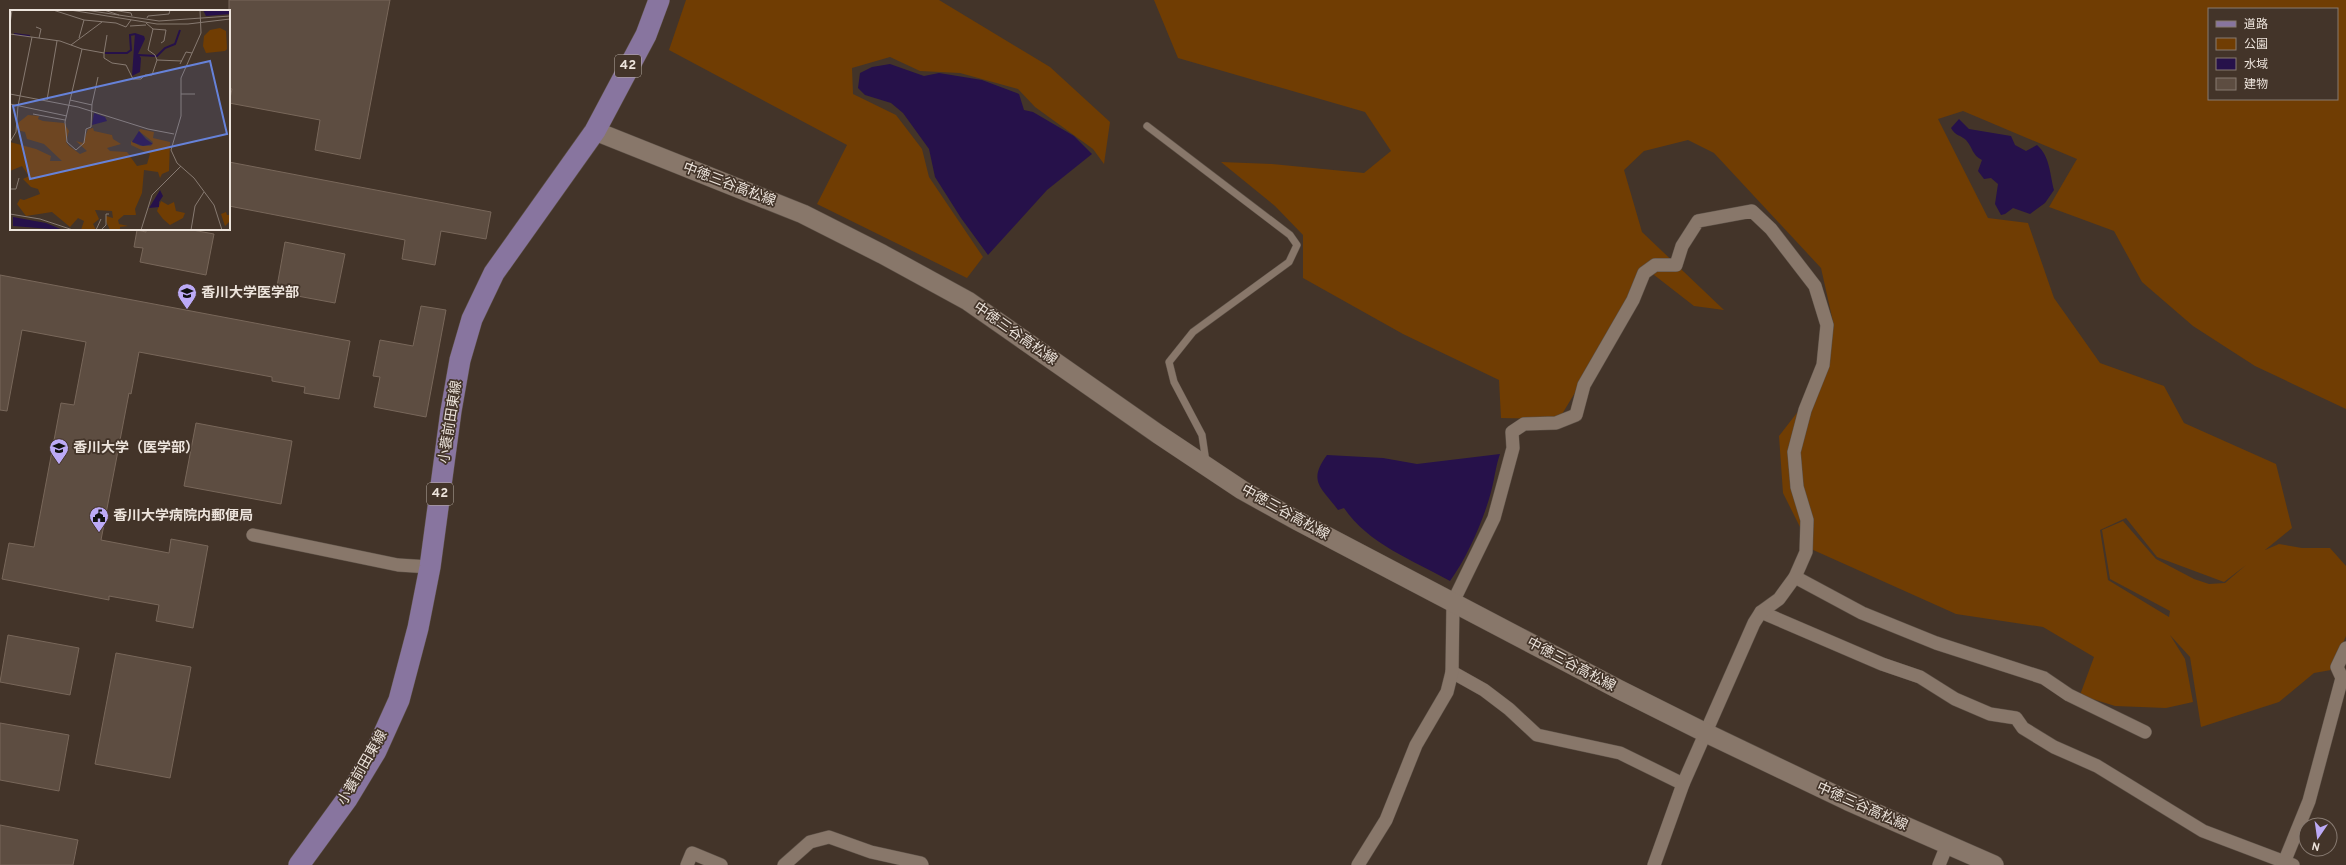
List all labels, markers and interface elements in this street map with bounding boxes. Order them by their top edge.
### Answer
legend [2208,8,2338,100]
inset map [10,10,230,230]
text: 道路 [2244,17,2268,33]
text: 公園 [2244,37,2268,53]
road number: 42 [615,55,641,77]
text: 水域 [2244,57,2268,73]
text: 建物 [2244,77,2268,93]
street label: 中徳三谷高松線 [680,160,778,210]
school or university icon: 香川大学医学部 [176,282,198,310]
place label: 香川大学医学部 [201,285,299,302]
street label: 中徳三谷高松線 [970,299,1060,369]
street label: 小蓑前田東線 [435,379,466,465]
school or university icon: 香川大学（医学部） [48,437,70,465]
place label: 香川大学（医学部） [73,439,199,457]
street label: 中徳三谷高松線 [1238,482,1332,544]
road number: 42 [427,483,453,505]
public building icon: 香川大学病院内郵便局 [88,505,110,533]
place label: 香川大学病院内郵便局 [113,508,253,525]
street label: 中徳三谷高松線 [1524,634,1618,696]
street label: 小蓑前田東線 [334,727,391,809]
street label: 中徳三谷高松線 [1814,779,1910,835]
north arrow [2298,817,2338,857]
text: N [2311,838,2321,853]

